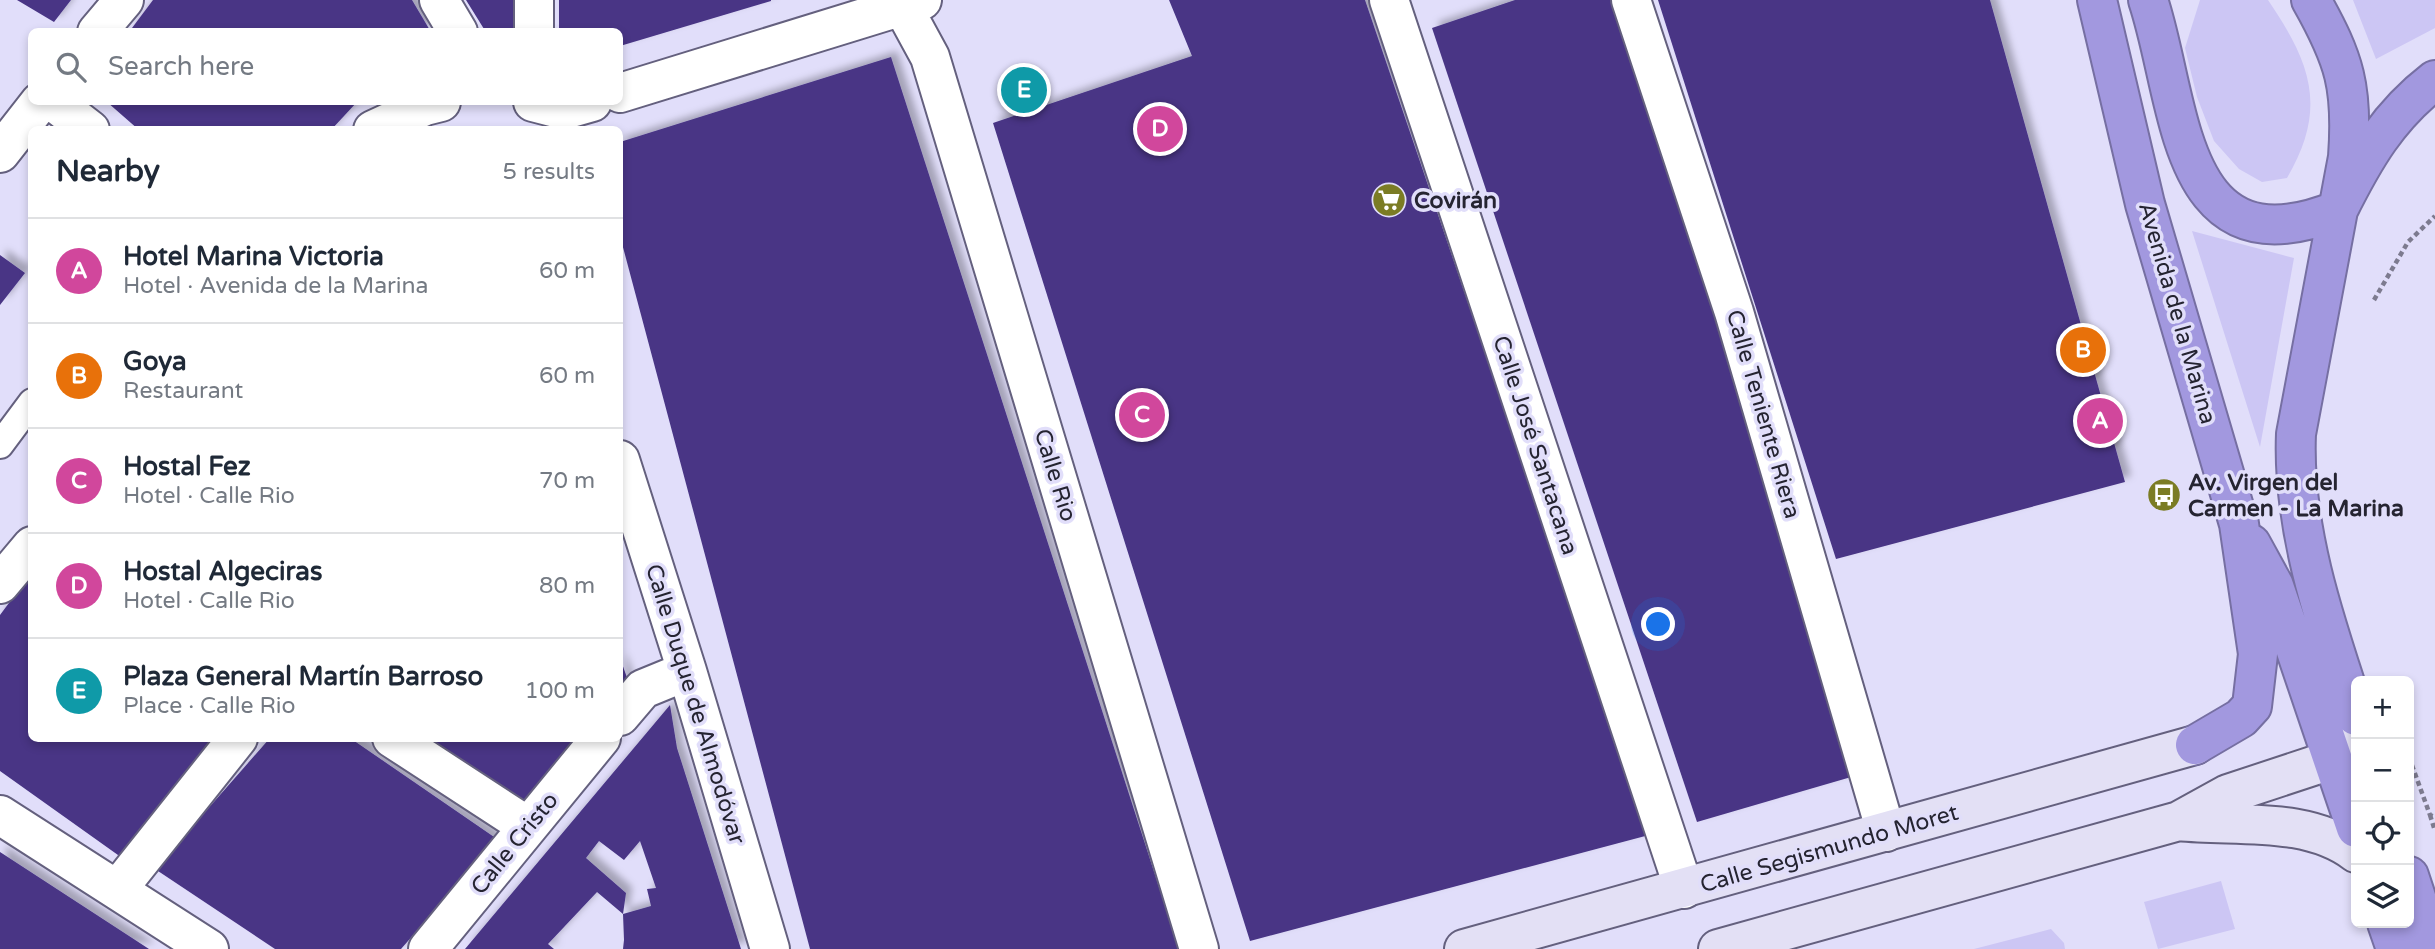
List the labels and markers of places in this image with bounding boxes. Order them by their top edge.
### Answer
pin: E [1001,64,1047,116]
pin: D [1137,103,1183,155]
supermarket icon: Covirán [1370,181,1408,219]
place label: Covirán [1414,187,1497,215]
pin: B [2060,324,2106,376]
pin: C [1119,389,1165,441]
pin: A [2077,395,2123,447]
place label: Av. Virgen del Carmen - La Marina [2188,469,2404,523]
bus stop icon: Av. Virgen del Carmen - La Marina [2145,476,2183,514]

